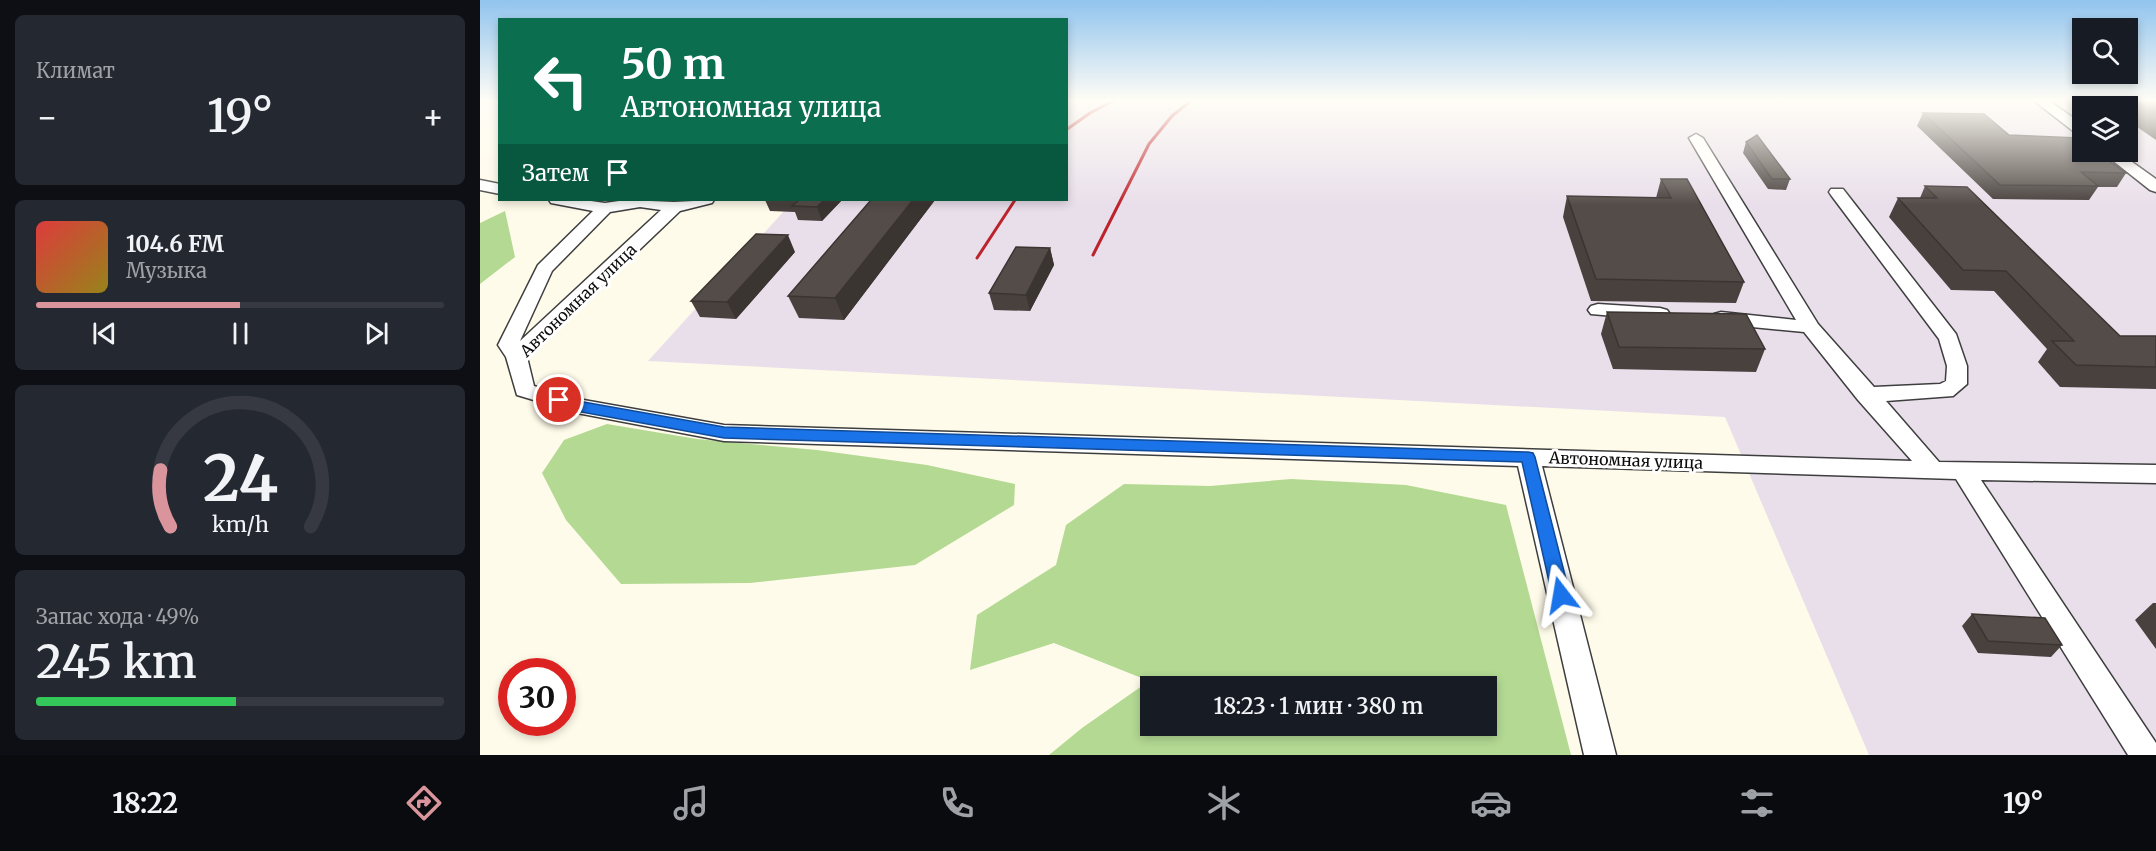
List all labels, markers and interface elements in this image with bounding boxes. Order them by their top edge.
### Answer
map controls [2072,18,2138,162]
button: search [2072,18,2138,84]
text: 50 m [621,38,725,90]
icon: left [522,42,600,120]
text: Климат [36,58,115,83]
text: 19° [207,88,273,144]
text: Автономная улица [621,90,881,124]
button: layers [2072,96,2138,162]
text: − [36,97,58,138]
text: + [422,97,444,138]
icon: arrive [601,156,634,189]
text: Затем [522,159,589,187]
text: 104.6 FM [126,230,224,258]
street label: Автономная улица [515,239,641,361]
text: Музыка [126,258,207,283]
icon: previous [88,317,121,350]
icon: pause [224,317,257,350]
icon: next [360,317,393,350]
pin [533,374,584,425]
icon: arrive [542,383,575,416]
text: 24 [202,440,278,518]
street label: Автономная улица [1548,447,1704,473]
text: km/h [212,511,268,538]
position arrow [1529,563,1593,627]
text: Запас хода · 49% [36,604,199,629]
text: 245 km [36,634,197,690]
speed limit sign: 30 [498,658,576,736]
text: 18:23 · 1 мин · 380 m [1214,692,1423,720]
icon: directions [403,782,445,824]
icon: music [670,782,712,824]
icon: phone [936,782,978,824]
icon: climate [1203,782,1245,824]
icon: car [1470,782,1512,824]
icon: filters [1736,782,1778,824]
text: 18:22 [112,786,178,820]
text: 19° [2003,786,2044,820]

